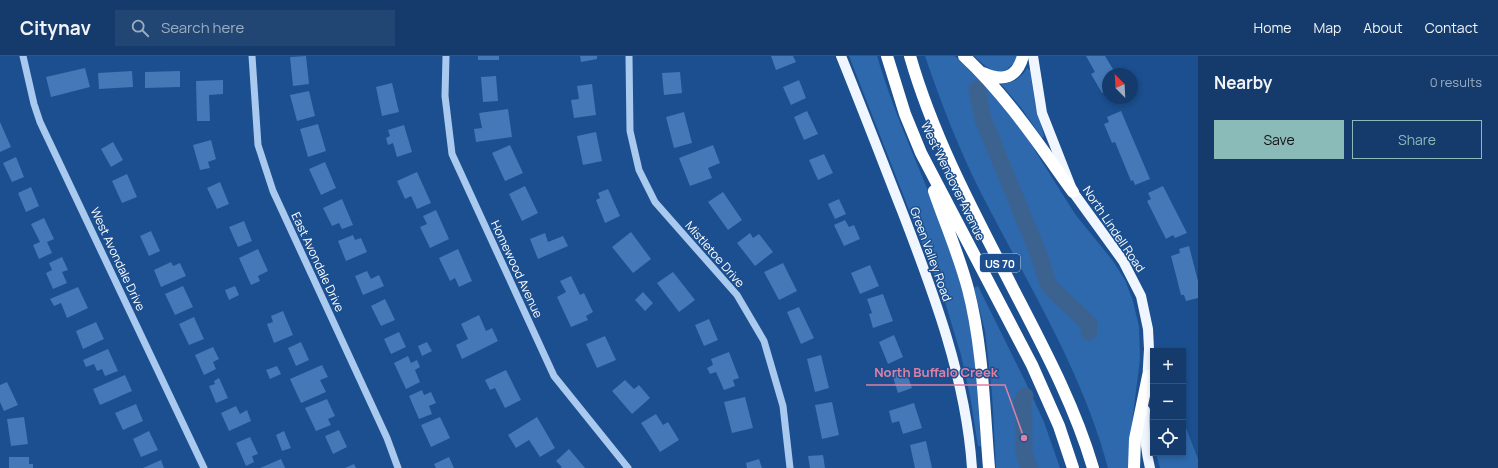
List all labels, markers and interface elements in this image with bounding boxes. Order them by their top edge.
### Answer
search box [115,10,395,46]
text: Citynav [20,15,91,41]
icon: search [129,17,151,39]
text: Search here [161,17,244,38]
text: Home [1254,18,1291,37]
text: Map [1313,18,1341,37]
text: About [1363,18,1403,37]
text: Contact [1425,18,1478,37]
north arrow [1102,68,1138,104]
text: Nearby [1214,71,1272,94]
text: 0 results [1430,73,1482,91]
street label: West Wendover Avenue [917,119,989,243]
button: Save [1214,120,1344,159]
button: Share [1352,120,1482,159]
street label: North Lindell Road [1079,183,1149,275]
street label: West Avondale Drive [87,205,149,313]
street label: Green Valley Road [906,205,956,303]
street label: East Avondale Drive [287,209,349,315]
street label: Homewood Avenue [487,217,547,321]
street label: Mistletoe Drive [681,217,749,291]
road number: US 70 [980,254,1020,272]
map controls [1150,348,1186,456]
button: + [1150,348,1186,384]
callout: North Buffalo Creek [866,360,1005,385]
text: North Buffalo Creek [874,363,999,381]
button: − [1150,384,1186,420]
button: locate [1150,420,1186,456]

